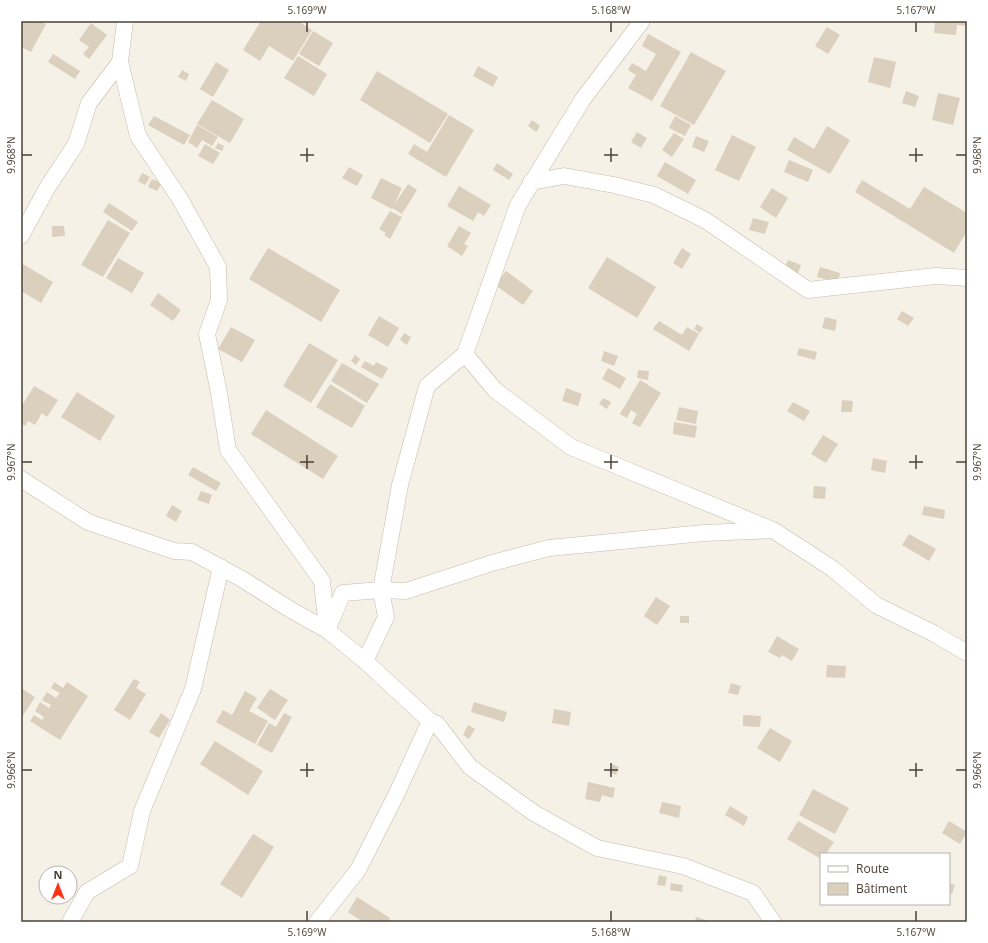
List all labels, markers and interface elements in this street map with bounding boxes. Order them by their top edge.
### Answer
text: 5.169°W [287,3,327,17]
text: 5.168°W [591,3,631,17]
text: 5.167°W [896,3,936,17]
text: 9.968°N [4,136,18,174]
text: 9.968°N [970,136,984,174]
text: 9.967°N [4,443,18,481]
text: 9.967°N [970,443,984,481]
text: 9.966°N [4,751,18,789]
text: 9.966°N [970,751,984,789]
legend [820,853,950,905]
text: Route [856,860,889,877]
north arrow [38,865,78,905]
text: N [54,867,62,882]
text: Bâtiment [856,880,907,897]
text: 5.169°W [287,925,327,939]
text: 5.168°W [591,925,631,939]
text: 5.167°W [896,925,936,939]

